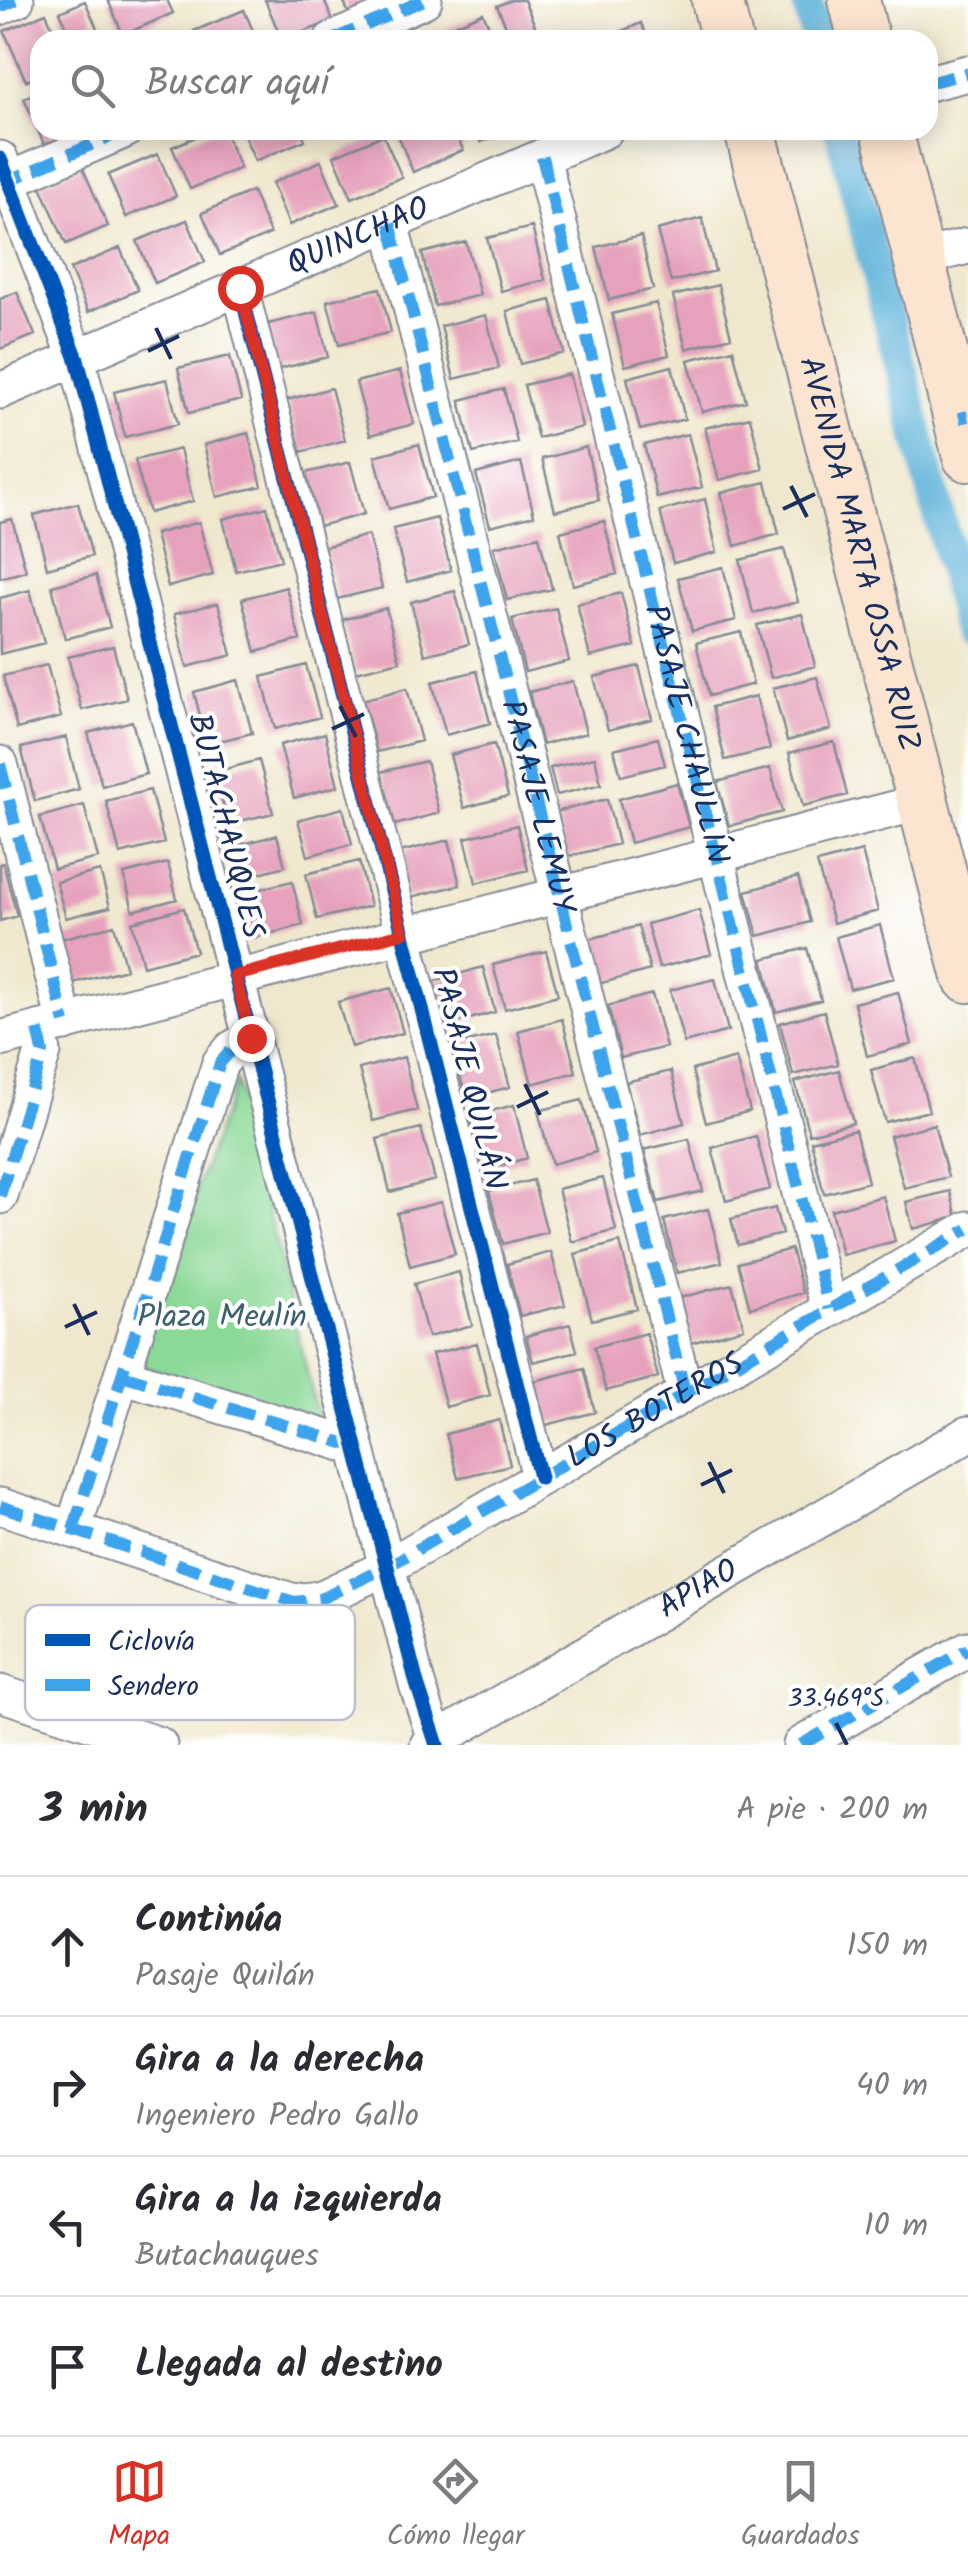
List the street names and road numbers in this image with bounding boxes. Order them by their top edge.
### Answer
street label: QUINCHAO [279,183,438,290]
street label: AVENIDA MARTA OSSA RUIZ [784,351,934,757]
street label: PASAJE CHAULLÍN [629,599,743,869]
street label: PASAJE LEMUY [486,694,589,921]
street label: BUTACHAUQUES [172,708,278,944]
street label: PASAJE QUILÁN [416,962,520,1196]
street label: LOS BOTEROS [557,1339,754,1483]
street label: APIAO [648,1546,748,1633]

